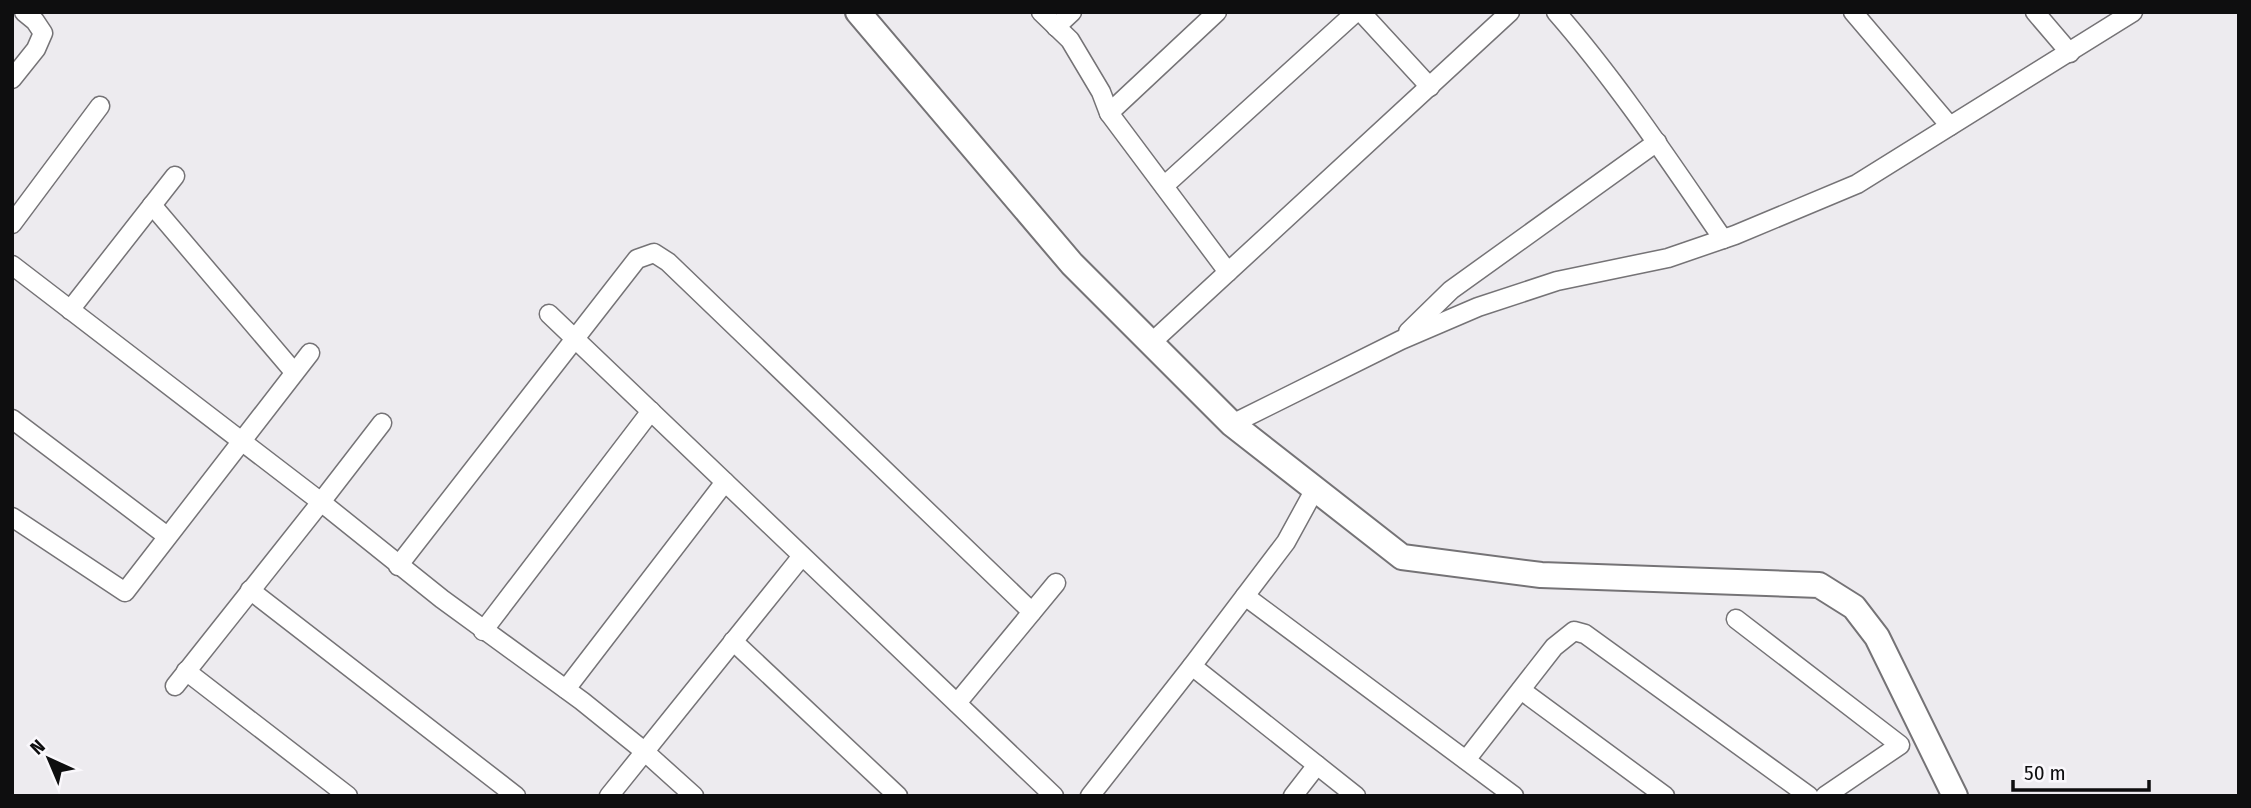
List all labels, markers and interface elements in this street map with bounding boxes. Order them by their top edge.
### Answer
north arrow [14,724,84,794]
text: N [25,735,50,759]
scale bar [2013,748,2150,792]
text: 50 m [2024,760,2066,786]

